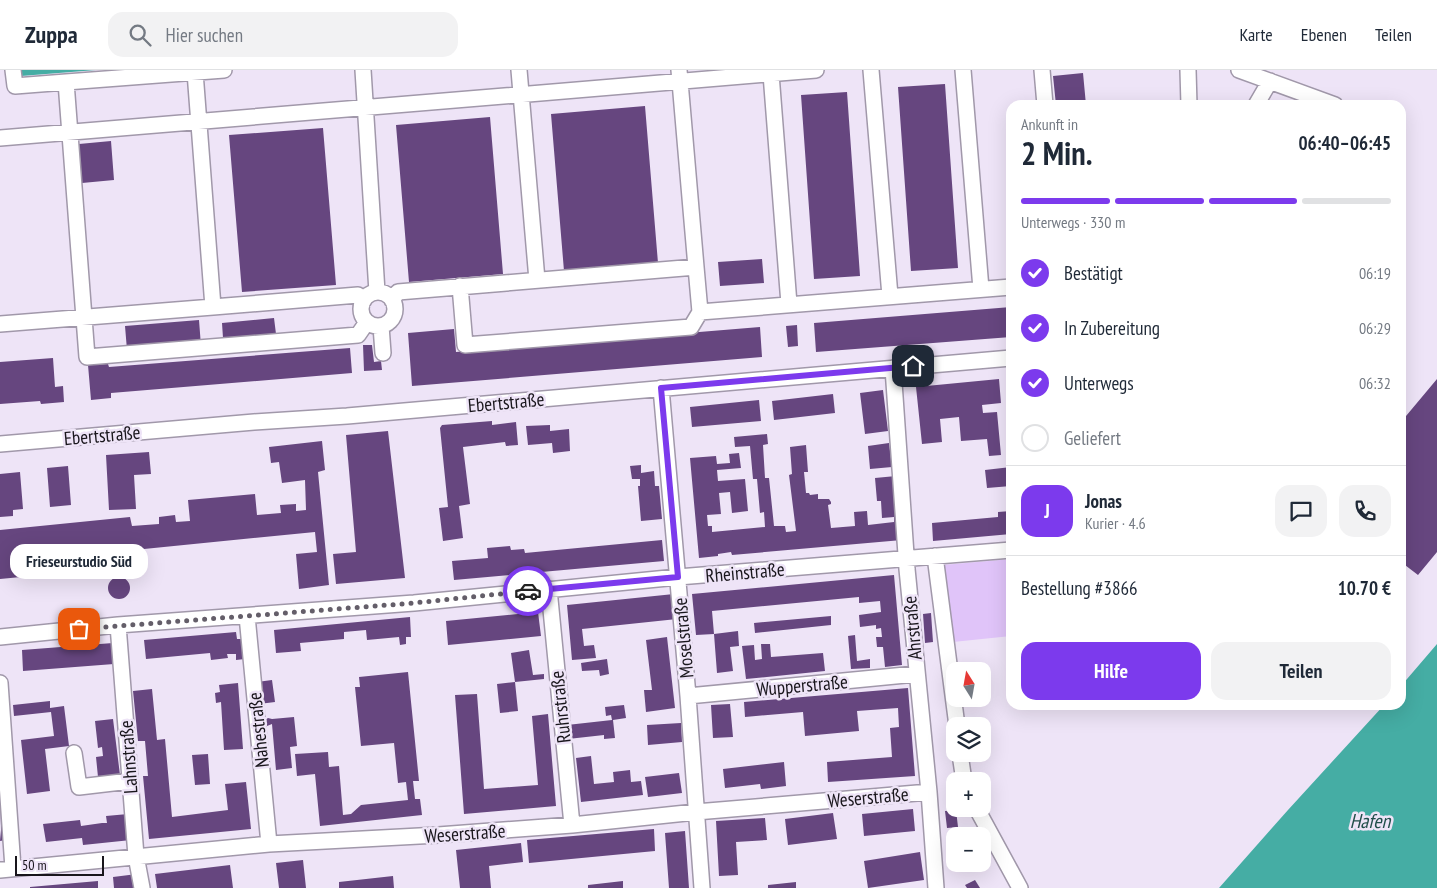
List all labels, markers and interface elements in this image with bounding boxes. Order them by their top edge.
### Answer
search box [108,12,458,57]
text: Zuppa [25,19,78,50]
icon: search [126,21,154,49]
text: Hier suchen [166,23,243,47]
text: Karte [1239,23,1273,46]
text: Ebenen [1301,23,1347,46]
text: Teilen [1375,23,1412,46]
text: Ankunft in [1021,114,1078,134]
text: 06:40–06:45 [1298,131,1391,155]
text: 2 Min. [1021,132,1092,174]
text: Unterwegs · 330 m [1021,212,1125,232]
icon: check [1021,259,1049,287]
text: Bestätigt [1064,261,1123,285]
text: 06:19 [1359,263,1391,283]
icon: check [1021,314,1049,342]
text: In Zubereitung [1064,316,1160,340]
text: 06:29 [1359,318,1391,338]
pin [892,345,934,387]
icon: home [899,352,927,380]
icon: check [1021,369,1049,397]
text: Unterwegs [1064,371,1134,395]
text: 06:32 [1359,373,1391,393]
street label: Ebertstraße [467,387,545,417]
street label: Ebertstraße [63,420,141,450]
text: Geliefert [1064,426,1121,450]
button: chat [1275,485,1327,537]
button: phone [1339,485,1391,537]
text: Jonas [1085,489,1122,513]
text: J [1044,499,1050,523]
text: Kurier · 4.6 [1085,513,1146,533]
callout: Frieseurstudio Süd [10,544,148,579]
text: Frieseurstudio Süd [26,551,132,571]
street label: Rheinstraße [704,557,786,587]
courier [503,566,553,616]
text: Bestellung #3866 [1021,576,1138,600]
text: 10.70 € [1338,576,1391,600]
icon: car [514,577,542,605]
street label: Ahrstraße [897,595,927,661]
street label: Moselstraße [668,597,698,679]
pin [58,608,100,650]
icon: bag [65,615,93,643]
button: Hilfe [1021,642,1201,700]
button: Teilen [1211,642,1391,700]
north arrow [946,662,991,708]
map controls [946,662,991,872]
street label: Wupperstraße [755,669,849,701]
street label: Ruhrstraße [544,670,576,744]
street label: Nahestraße [242,691,274,769]
button: layers [946,717,991,762]
street label: Lahnstraße [113,719,143,794]
button: + [946,772,991,817]
street label: Weserstraße [827,782,910,812]
water label: Hafen [1350,808,1392,834]
street label: Weserstraße [424,818,506,848]
button: − [946,827,991,872]
scale bar [15,853,104,876]
text: 50 m [22,856,47,874]

